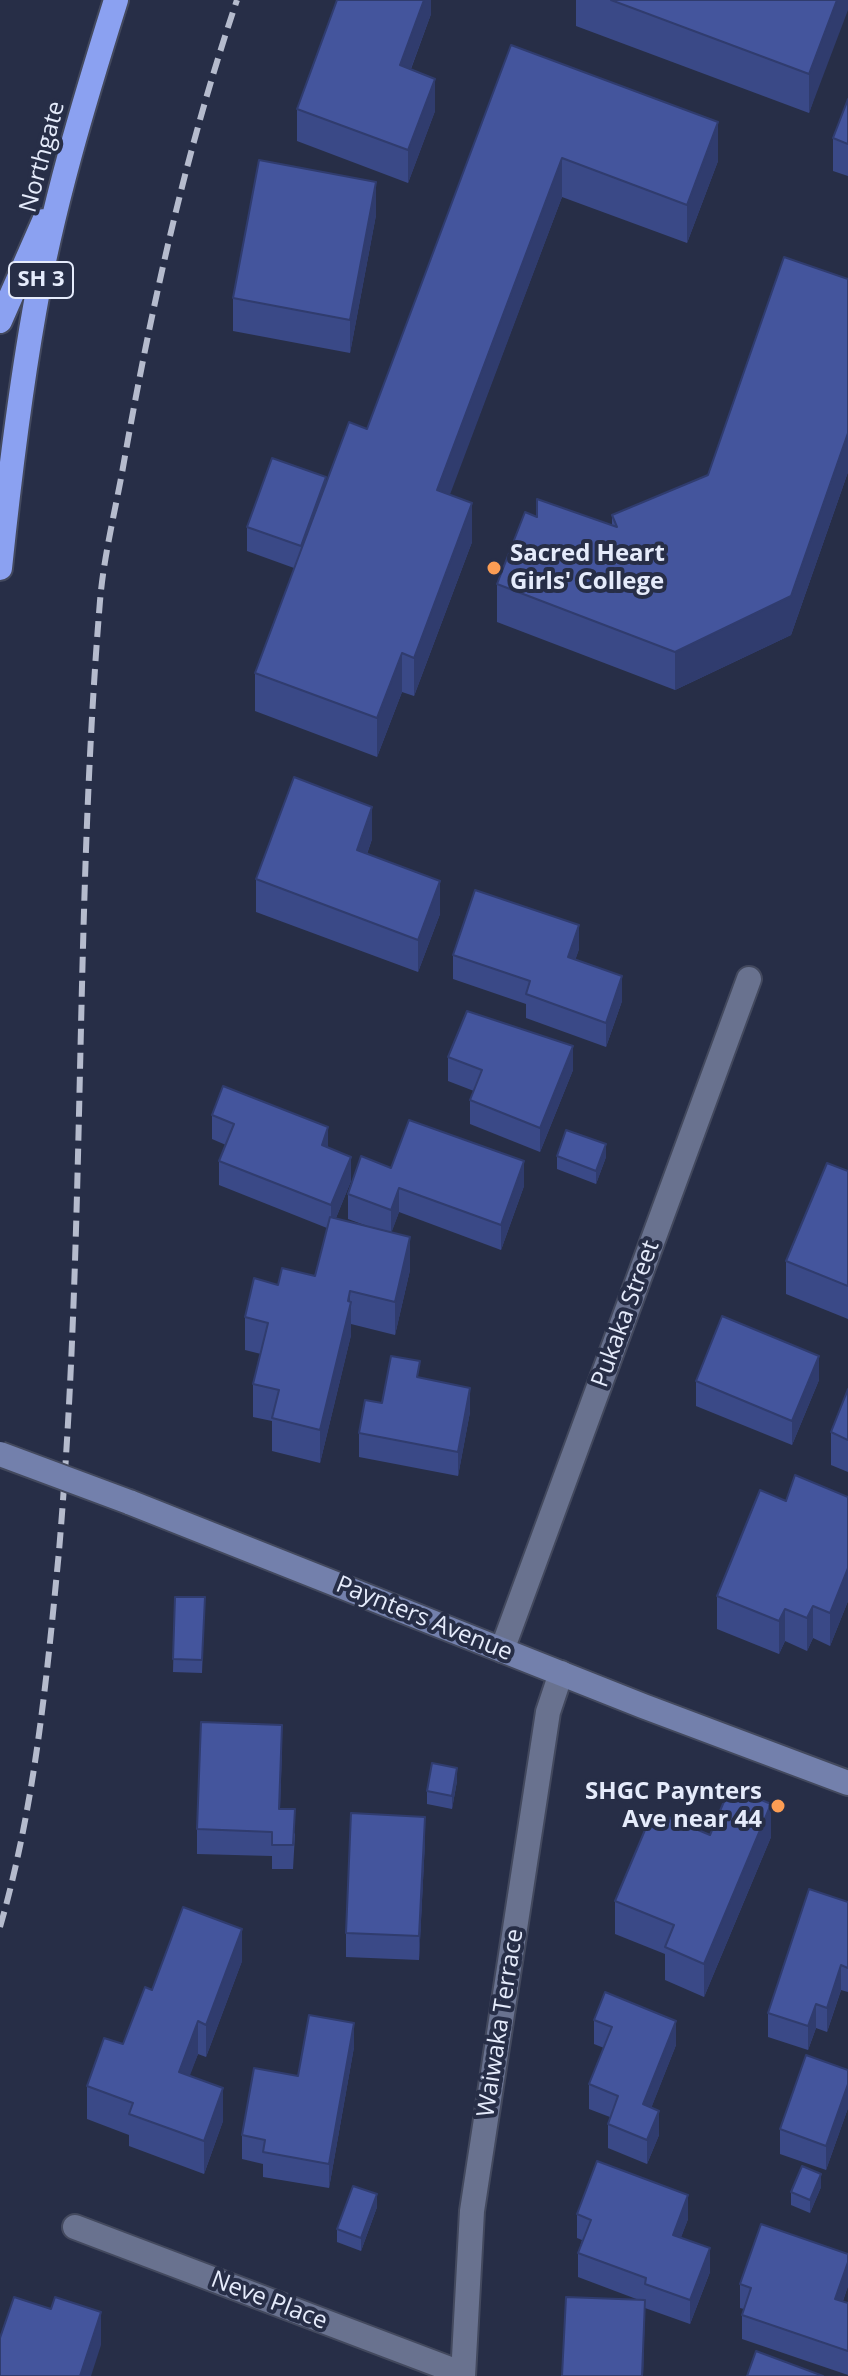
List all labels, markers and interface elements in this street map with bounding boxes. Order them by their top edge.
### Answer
street label: Northgate [14,98,72,216]
road number: SH 3 [9,262,73,298]
place label: Sacred Heart Girls' College [510,540,665,596]
marker: Sacred Heart Girls' College [485,559,503,577]
street label: Pukaka Street [586,1237,666,1391]
street label: Paynters Avenue [332,1571,516,1667]
place label: SHGC Paynters Ave near 44 [585,1778,762,1834]
marker: SHGC Paynters Ave near 44 [769,1797,787,1815]
street label: Waiwaka Terrace [472,1927,530,2119]
street label: Neve Place [207,2266,331,2336]

